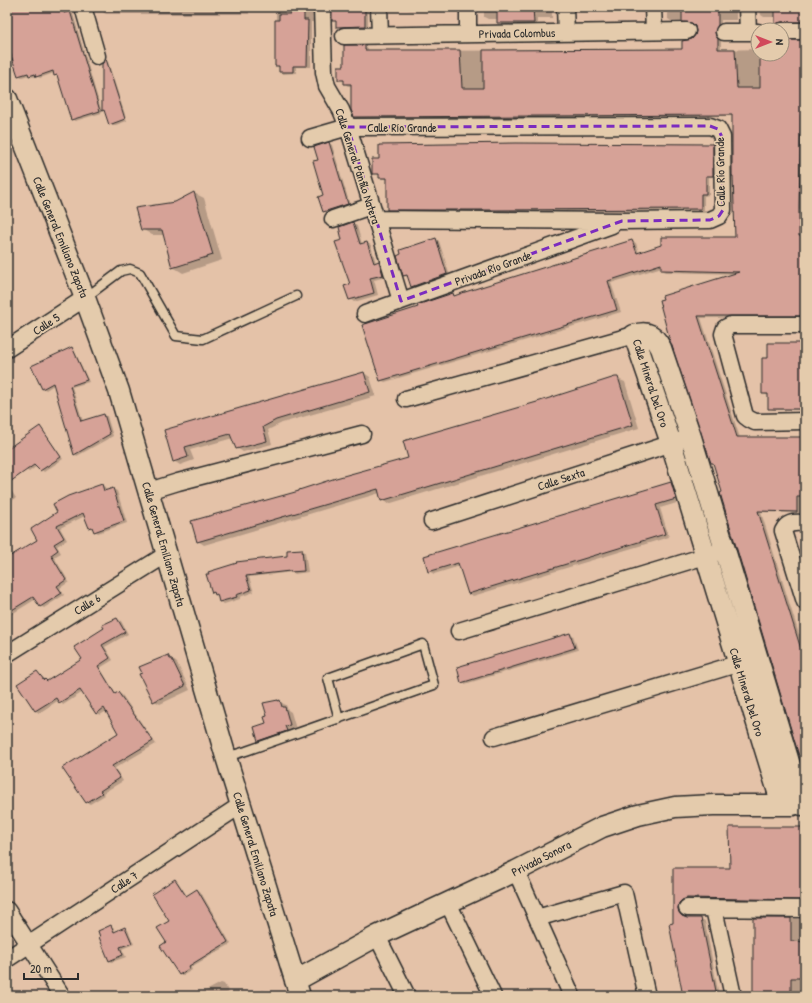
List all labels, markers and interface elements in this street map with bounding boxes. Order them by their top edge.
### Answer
north arrow [750,22,790,62]
street label: Privada Colombus [479,24,556,42]
text: N [773,39,787,45]
street label: Calle General Pánfilo Natera [331,106,385,226]
street label: Calle Río Grande [367,119,437,136]
street label: Calle Río Grande [711,137,729,207]
street label: Calle General Emiliano Zapata [29,174,93,300]
street label: Privada Río Grande [452,246,534,290]
street label: Calle 5 [29,309,63,339]
street label: Calle Mineral Del Oro [629,337,673,429]
street label: Calle Sexta [535,463,587,495]
street label: Calle General Emiliano Zapata [138,480,190,609]
street label: Calle 6 [70,589,104,619]
street label: Calle Mineral Del Oro [725,646,769,739]
street label: Calle General Emiliano Zapata [229,790,283,919]
street label: Privada Sonora [508,836,574,880]
street label: Calle 7 [107,867,141,897]
scale bar [24,955,78,981]
text: 20 m [30,960,52,977]

